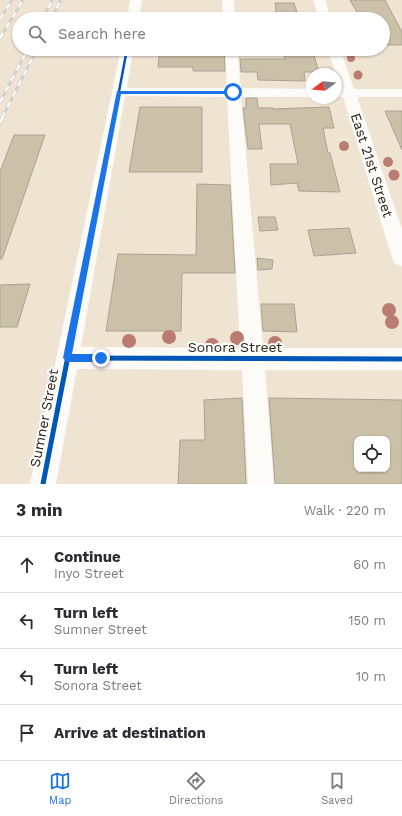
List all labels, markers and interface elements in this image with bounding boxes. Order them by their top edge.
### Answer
search box [12,12,390,56]
icon: search [26,23,48,45]
text: Search here [58,25,146,43]
north arrow [306,68,342,104]
route start [224,83,242,101]
street label: East 21st Street [348,111,396,219]
street label: Sonora Street [188,339,282,355]
route end [92,349,110,367]
street label: Sumner Street [27,367,61,469]
map controls [354,436,390,472]
button: locate [354,436,390,472]
text: 3 min [16,500,62,520]
text: Walk · 220 m [304,503,386,518]
text: Continue [54,548,121,566]
icon: ahead [16,554,38,576]
text: 60 m [353,557,386,572]
text: Inyo Street [54,566,124,581]
text: Turn left [54,604,118,622]
icon: left [16,610,38,632]
text: 150 m [348,613,386,628]
text: Sumner Street [54,622,147,637]
text: Turn left [54,660,118,678]
icon: left [16,666,38,688]
text: 10 m [356,669,386,684]
text: Sonora Street [54,678,142,693]
icon: arrive [16,722,38,744]
text: Arrive at destination [54,724,206,742]
tab: Map [49,770,71,807]
tab: Directions [169,770,223,807]
tab: Saved [321,770,353,807]

